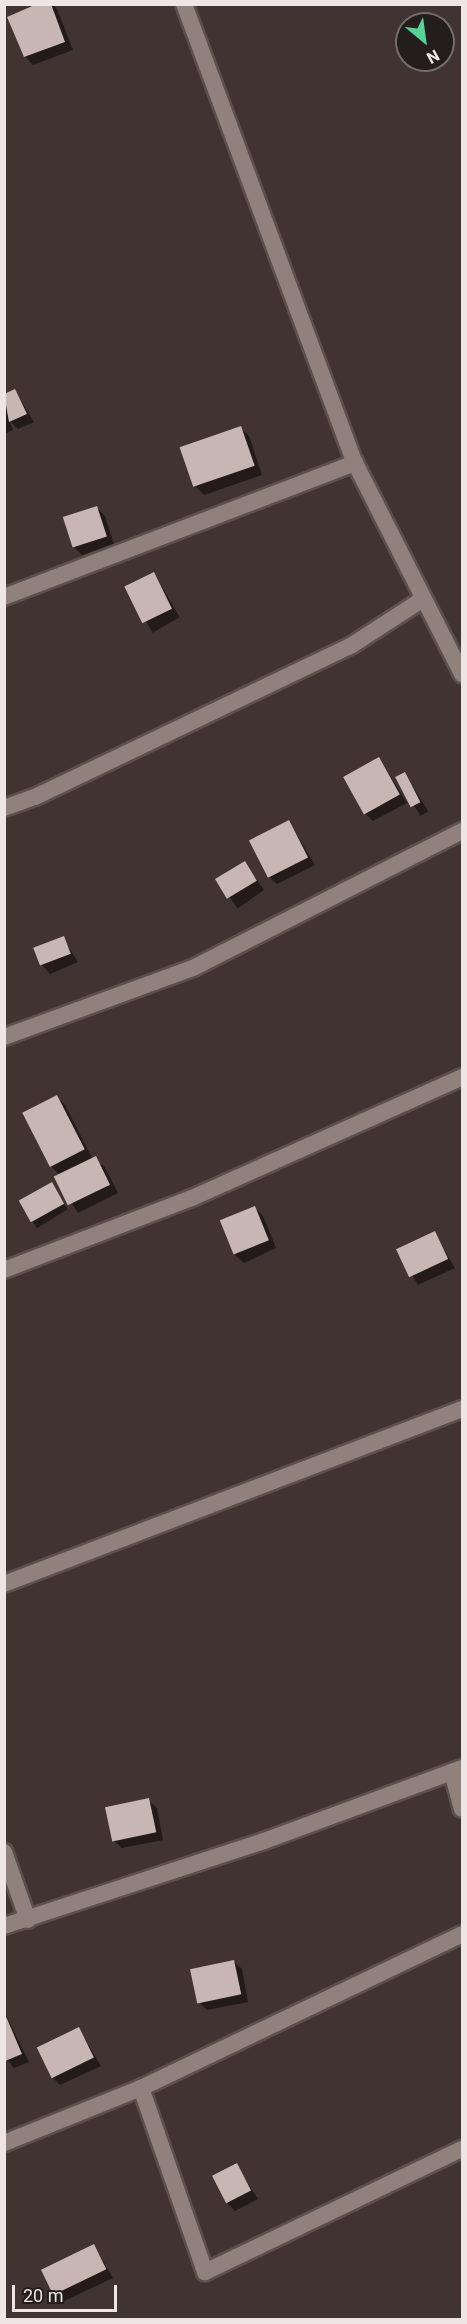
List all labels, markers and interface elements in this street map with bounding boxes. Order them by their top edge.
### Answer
north arrow [395,12,455,72]
text: N [423,45,443,67]
scale bar [15,2273,120,2311]
text: 20 m [23,2285,63,2306]

